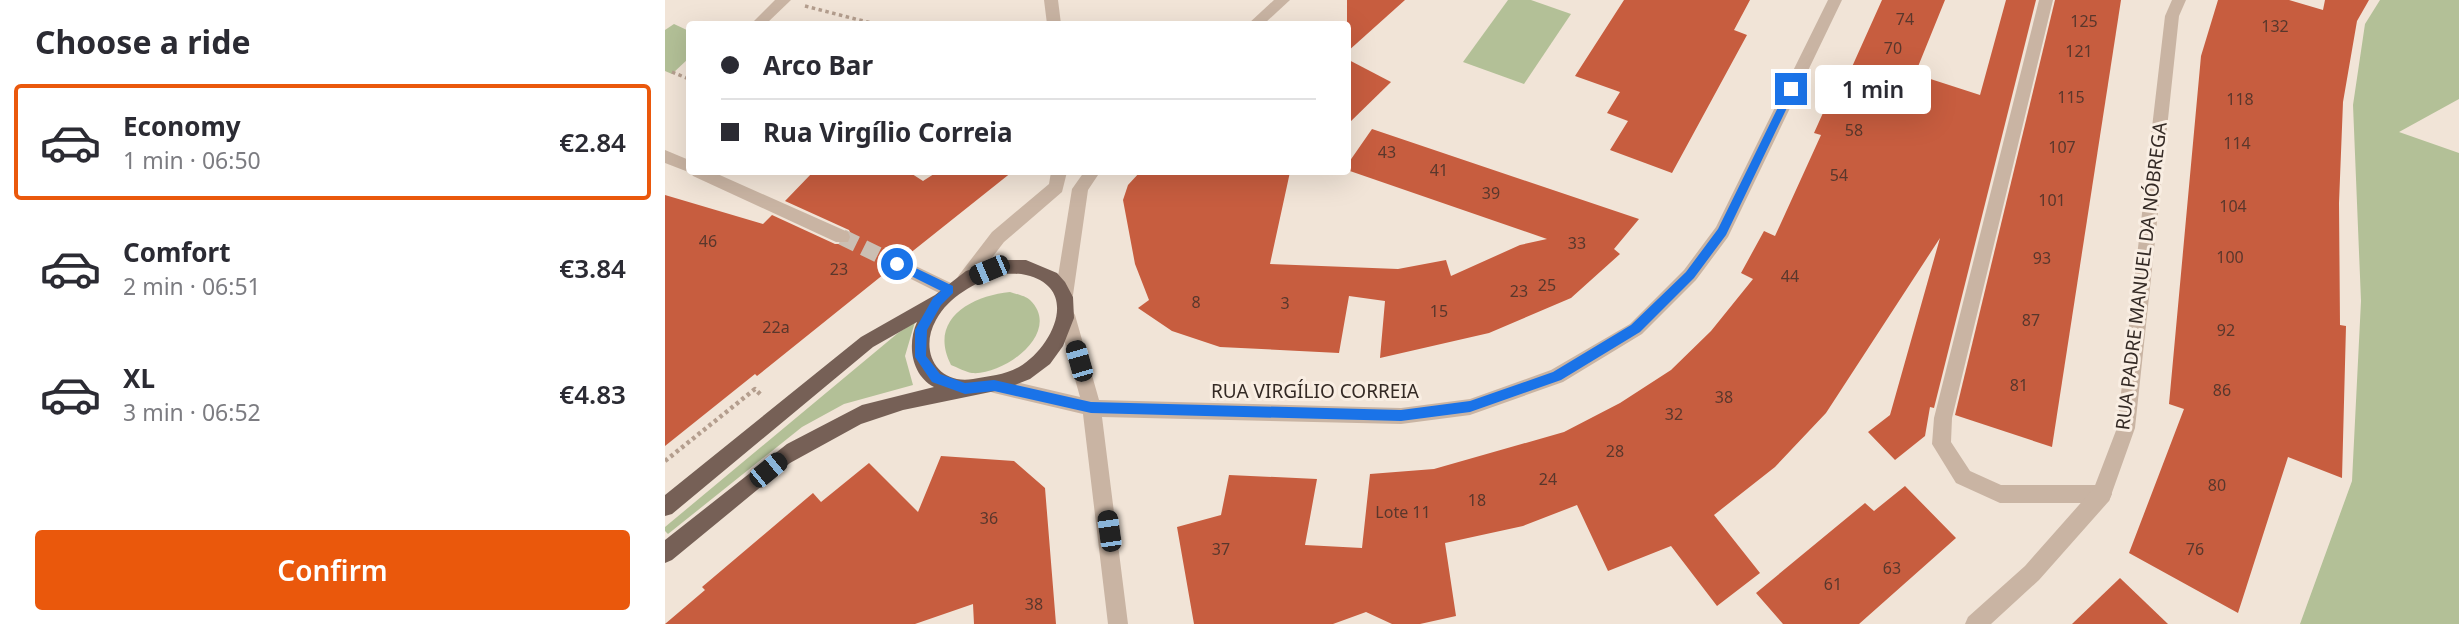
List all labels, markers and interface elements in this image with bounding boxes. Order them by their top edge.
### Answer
house number: 74 [1896,8,1914,30]
house number: 125 [2070,10,2098,32]
house number: 132 [2261,15,2289,37]
text: Choose a ride [35,20,251,63]
house number: 70 [1884,37,1902,59]
house number: 121 [2065,40,2093,62]
text: Arco Bar [763,47,873,83]
callout: 1 min [1815,64,1931,114]
route end [1775,73,1807,105]
text: 1 min [1842,73,1904,105]
house number: 115 [2057,86,2085,108]
house number: 118 [2226,88,2254,110]
text: Economy [123,108,241,144]
icon: car [39,111,102,174]
text: Rua Virgílio Correia [763,114,1013,150]
house number: 58 [1845,119,1863,141]
street label: RUA PADRE MANUEL DA NÓBREGA [2109,120,2173,432]
text: €2.84 [559,124,626,160]
house number: 114 [2223,132,2251,154]
house number: 107 [2048,136,2076,158]
house number: 43 [1378,141,1396,163]
text: 1 min · 06:50 [123,144,261,176]
house number: 41 [1430,159,1448,181]
house number: 54 [1830,164,1848,186]
house number: 39 [1482,182,1500,204]
house number: 101 [2038,189,2066,211]
house number: 104 [2219,195,2247,217]
house number: 46 [699,230,717,252]
house number: 33 [1568,232,1586,254]
text: Comfort [123,234,231,270]
icon: car [39,237,102,300]
house number: 100 [2216,246,2244,268]
house number: 93 [2033,247,2051,269]
route start [881,248,913,280]
text: €3.84 [559,250,626,286]
car [966,252,1013,288]
house number: 23 [830,258,848,280]
house number: 44 [1781,265,1799,287]
text: 2 min · 06:51 [123,270,261,302]
house number: 25 [1538,274,1556,296]
house number: 23 [1510,280,1528,302]
house number: 8 [1191,291,1201,313]
house number: 3 [1280,292,1290,314]
house number: 15 [1430,300,1448,322]
house number: 87 [2022,309,2040,331]
house number: 22a [762,316,790,338]
house number: 92 [2217,319,2235,341]
car [1064,338,1095,384]
text: XL [123,360,155,396]
icon: car [39,363,102,426]
house number: 81 [2010,374,2028,396]
text: €4.83 [559,376,626,412]
street label: RUA VIRGÍLIO CORREIA [1211,378,1420,404]
house number: 86 [2213,379,2231,401]
house number: 38 [1715,386,1733,408]
text: 3 min · 06:52 [123,396,261,428]
house number: 32 [1665,403,1683,425]
house number: 28 [1606,440,1624,462]
car [746,449,791,491]
house number: 24 [1539,468,1557,490]
house number: 80 [2208,474,2226,496]
house number: 18 [1468,489,1486,511]
house number: Lote 11 [1375,501,1431,523]
house number: 36 [980,507,998,529]
car [1096,509,1123,553]
button: Confirm [35,530,630,610]
house number: 37 [1212,538,1230,560]
house number: 76 [2186,538,2204,560]
house number: 63 [1883,557,1901,579]
house number: 61 [1824,573,1842,595]
house number: 38 [1025,593,1043,615]

